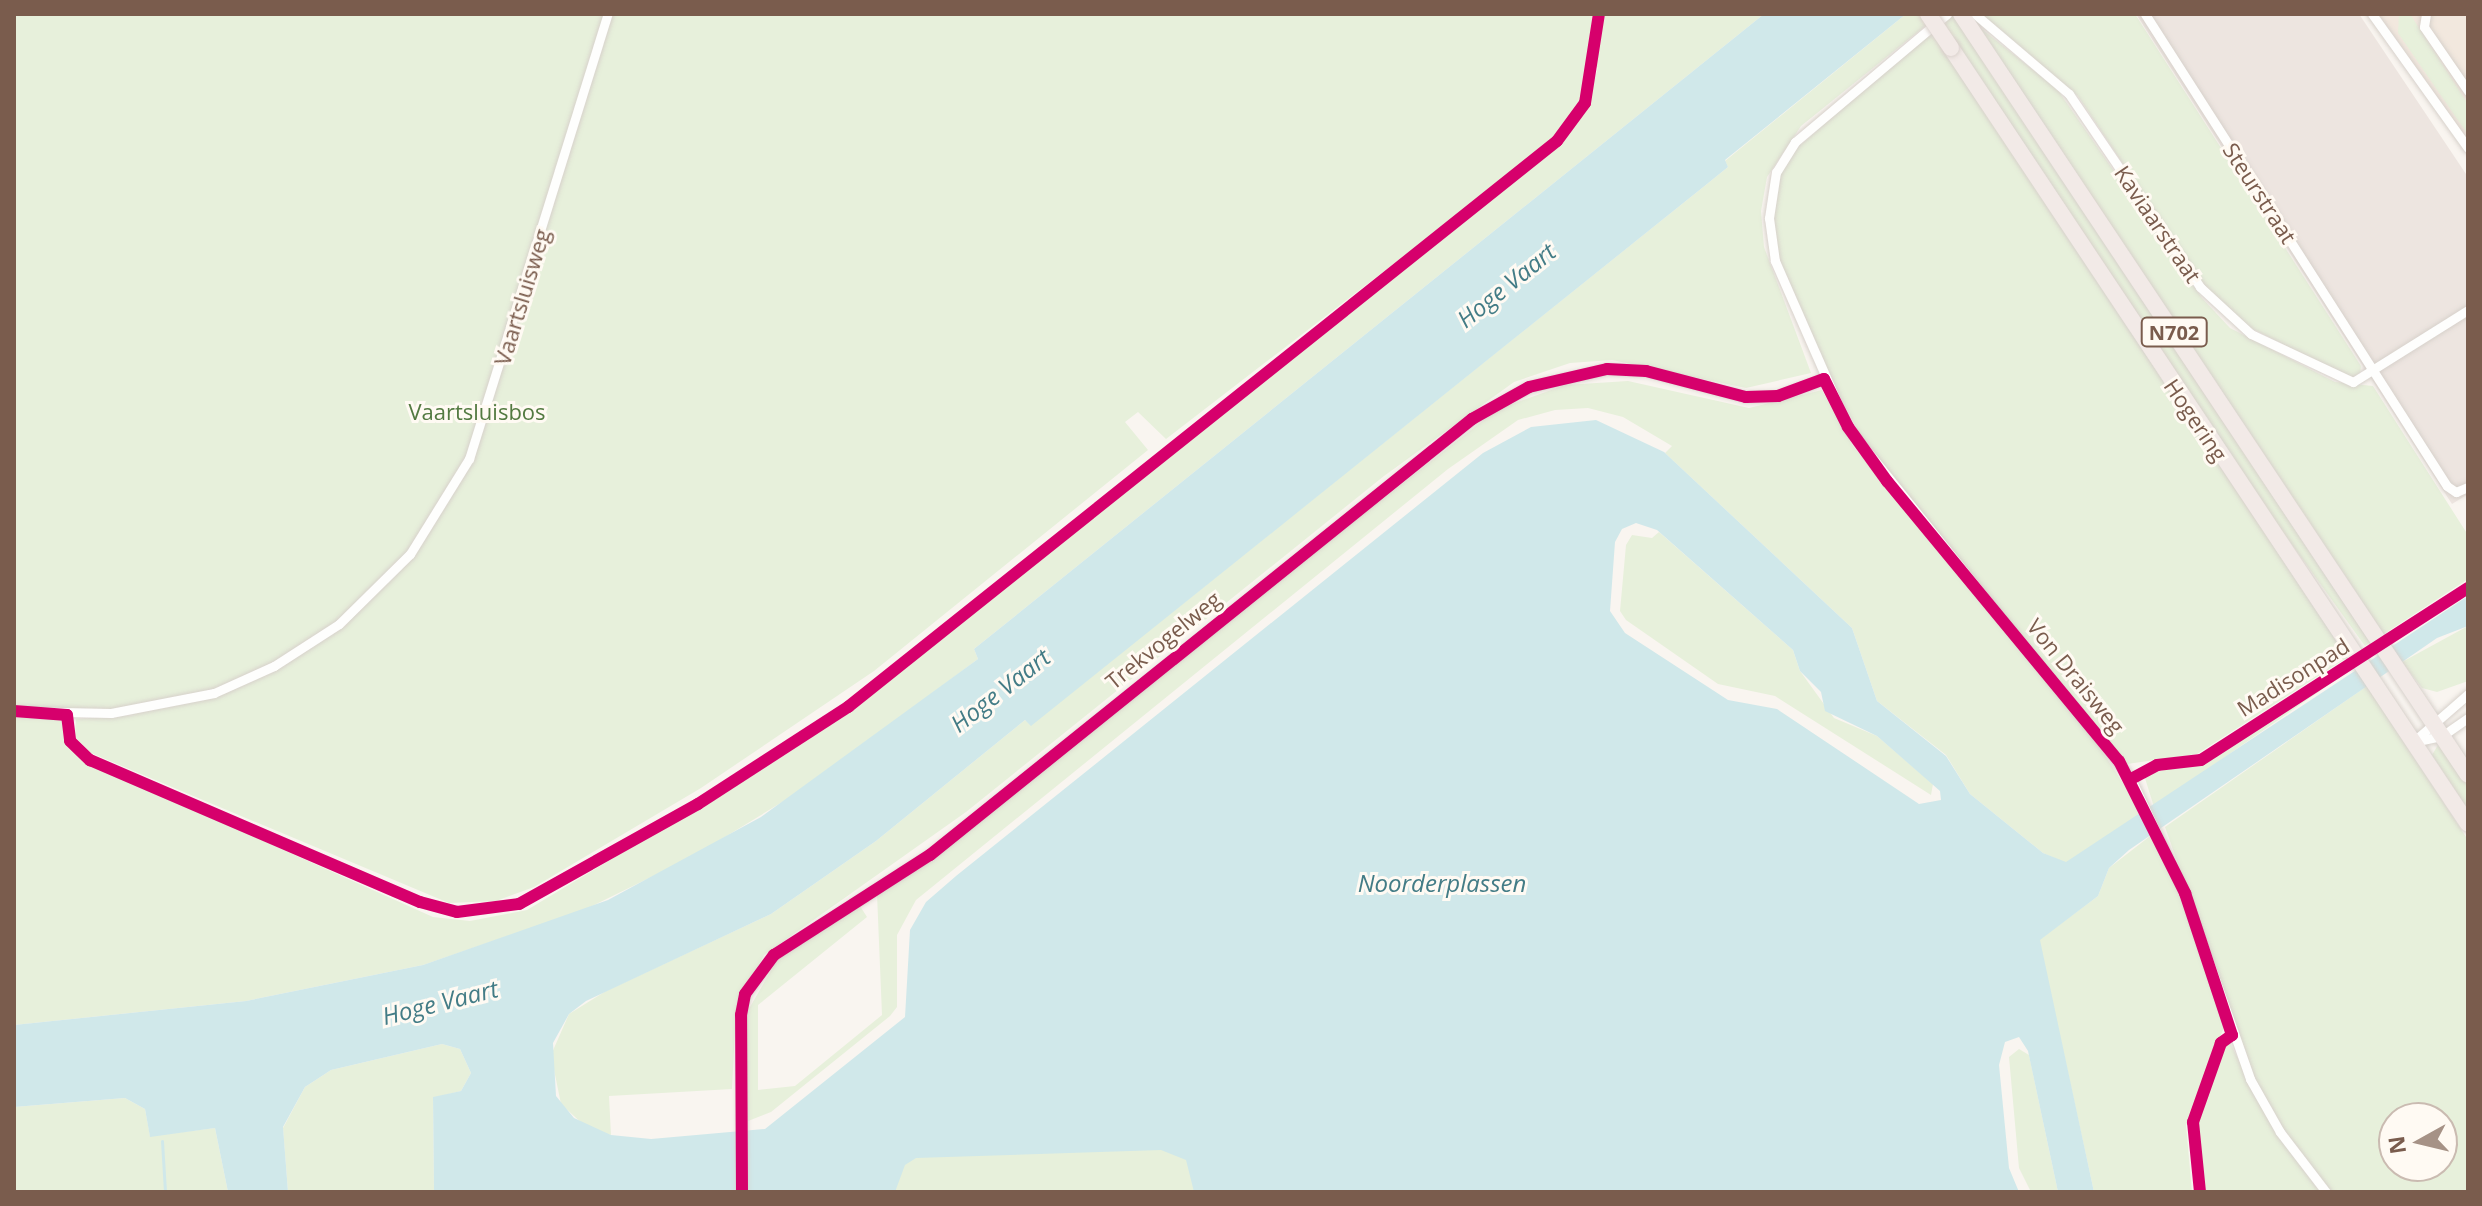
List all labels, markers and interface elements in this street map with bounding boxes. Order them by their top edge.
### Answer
street label: Steurstraat [2218,138,2302,248]
street label: Kaviaarstraat [2109,161,2207,287]
street label: Vaartsluisweg [489,226,555,368]
water label: Hoge Vaart [1451,237,1561,333]
road number: N702 [2140,316,2208,348]
street label: Hogering [2159,374,2233,466]
park label: Vaartsluisbos [408,399,546,425]
street label: Trekvogelweg [1100,586,1226,694]
street label: Von Draisweg [2022,613,2130,739]
street label: Madisonpad [2232,632,2354,722]
water label: Hoge Vaart [945,642,1055,738]
water label: Noorderplassen [1358,869,1526,897]
water label: Hoge Vaart [379,974,501,1030]
north arrow [2378,1102,2458,1182]
text: N [2380,1134,2412,1156]

